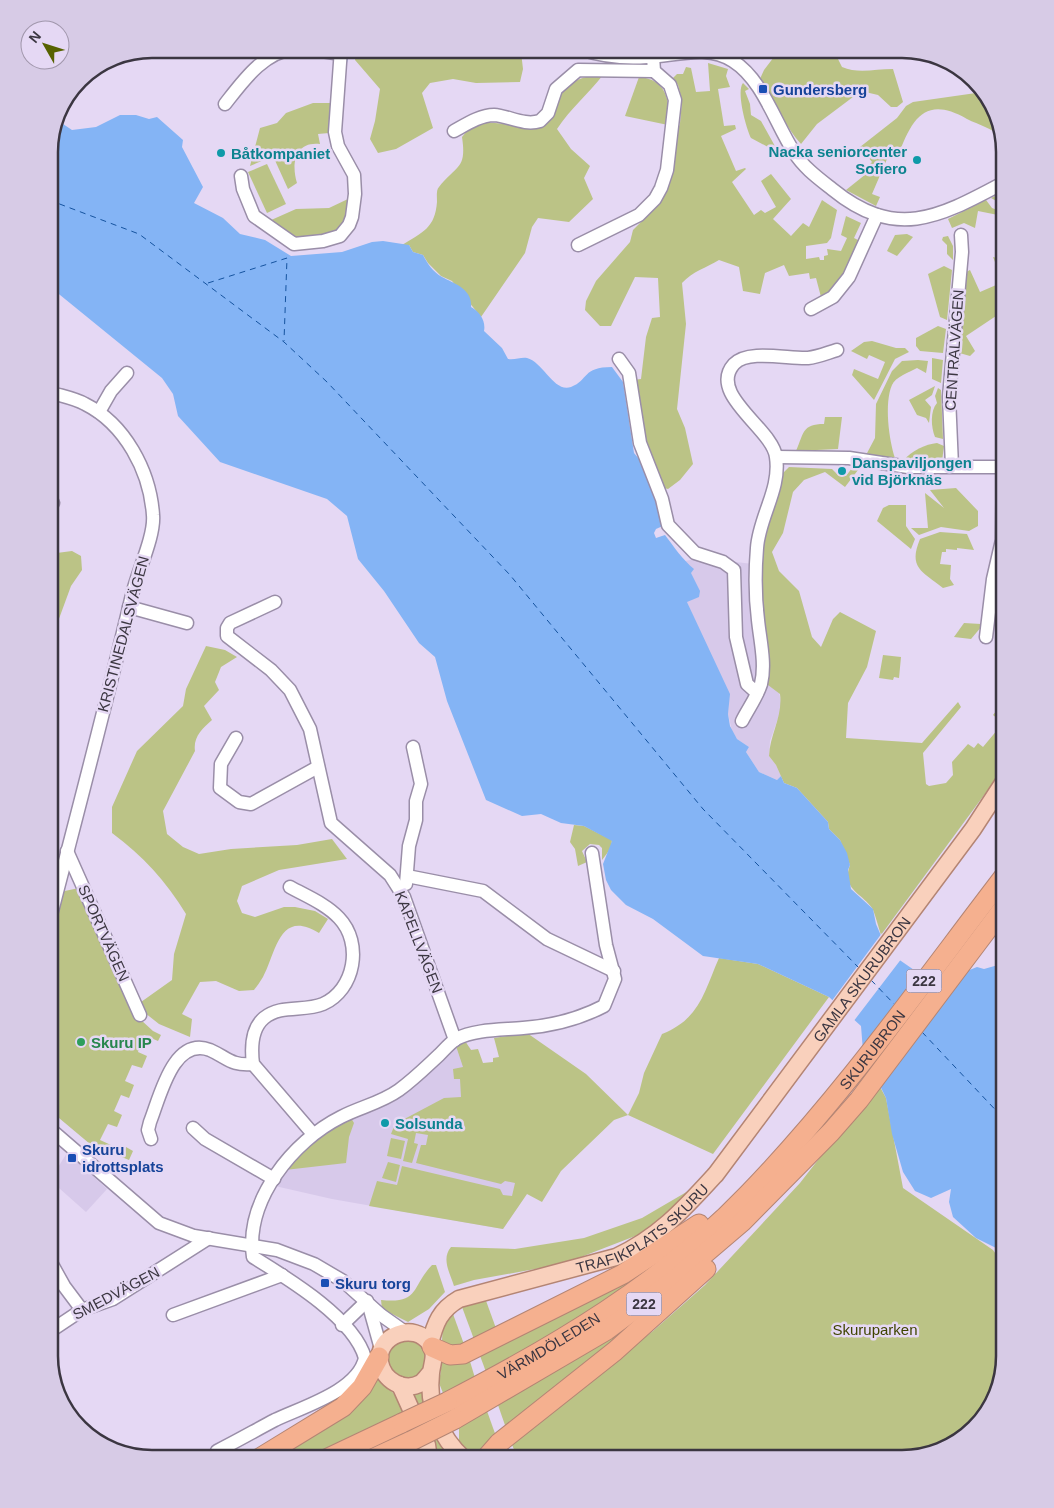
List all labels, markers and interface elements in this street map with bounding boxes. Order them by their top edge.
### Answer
north arrow [20,20,70,70]
text: N [25,28,44,46]
place label: Gundersberg [773,81,867,98]
marker: Gundersberg [757,83,769,95]
place label: Nacka seniorcenter Sofiero [769,143,907,177]
place label: Båtkompaniet [231,145,330,162]
marker: Båtkompaniet [215,147,227,159]
marker: Nacka seniorcenter Sofiero [911,154,923,166]
street label: CENTRALVÄGEN [941,289,967,411]
place label: Danspaviljongen vid Björknäs [852,454,972,488]
marker: Danspaviljongen vid Björknäs [836,465,848,477]
street label: KRISTINEDALSVÄGEN [94,554,152,714]
street label: SPORTVÄGEN [75,882,133,984]
street label: KAPELLVÄGEN [392,888,446,996]
street label: GAMLA SKURUBRON [809,913,913,1045]
road number: 222 [906,969,942,992]
street label: SKURUBRON [836,1007,908,1092]
place label: Skuru IP [91,1034,152,1051]
marker: Skuru IP [75,1036,87,1048]
place label: Solsunda [395,1115,463,1132]
marker: Solsunda [379,1117,391,1129]
place label: Skuru idrottsplats [82,1141,164,1175]
marker: Skuru idrottsplats [66,1152,78,1164]
street label: TRAFIKPLATS SKURU [574,1180,711,1276]
street label: SMEDVÄGEN [70,1263,162,1323]
place label: Skuru torg [335,1275,411,1292]
marker: Skuru torg [319,1277,331,1289]
road number: 222 [626,1292,662,1316]
street label: VÄRMDÖLEDEN [494,1309,603,1382]
park label: Skuruparken [832,1321,918,1338]

